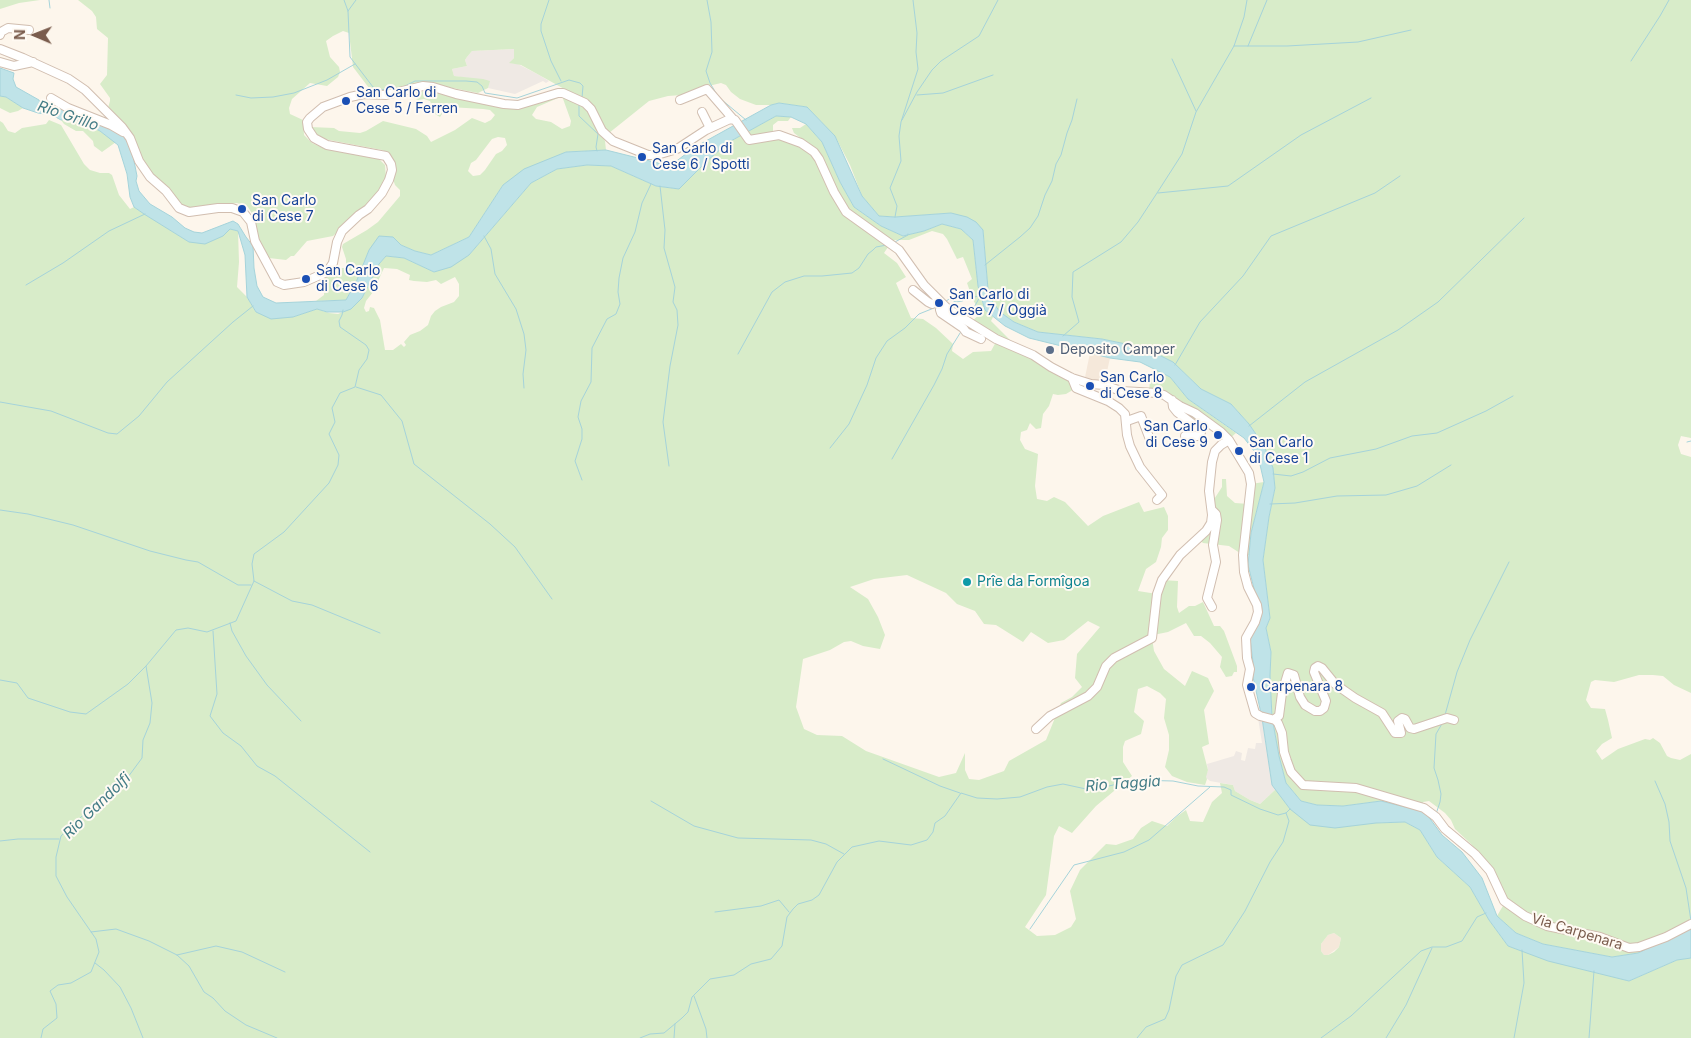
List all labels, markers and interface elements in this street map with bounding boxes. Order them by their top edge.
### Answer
north arrow [10,10,60,60]
text: N [11,29,28,40]
place label: San Carlo di Cese 5 / Ferren [356,85,458,118]
marker: San Carlo di Cese 5 / Ferren [340,95,352,107]
water label: Rio Grillo [35,97,101,135]
place label: San Carlo di Cese 6 / Spotti [652,141,750,174]
marker: San Carlo di Cese 6 / Spotti [636,151,648,163]
place label: San Carlo di Cese 7 [252,193,316,226]
marker: San Carlo di Cese 7 [236,203,248,215]
place label: San Carlo di Cese 6 [316,263,380,296]
marker: San Carlo di Cese 6 [300,273,312,285]
place label: San Carlo di Cese 7 / Oggià [949,287,1047,320]
marker: San Carlo di Cese 7 / Oggià [933,297,945,309]
place label: Deposito Camper [1060,342,1175,358]
marker: Deposito Camper [1044,344,1056,356]
place label: San Carlo di Cese 8 [1100,370,1164,402]
marker: San Carlo di Cese 8 [1084,380,1096,392]
place label: San Carlo di Cese 9 [1144,419,1208,452]
marker: San Carlo di Cese 9 [1212,429,1224,441]
place label: San Carlo di Cese 1 [1249,435,1313,468]
marker: San Carlo di Cese 1 [1233,445,1245,457]
place label: Prîe da Formîgoa [977,574,1090,590]
marker: Prîe da Formîgoa [961,576,973,588]
place label: Carpenara 8 [1261,679,1343,695]
marker: Carpenara 8 [1245,681,1257,693]
water label: Rio Gandolfi [60,769,134,843]
water label: Rio Taggia [1085,772,1161,796]
street label: Via Carpenara [1529,910,1625,954]

